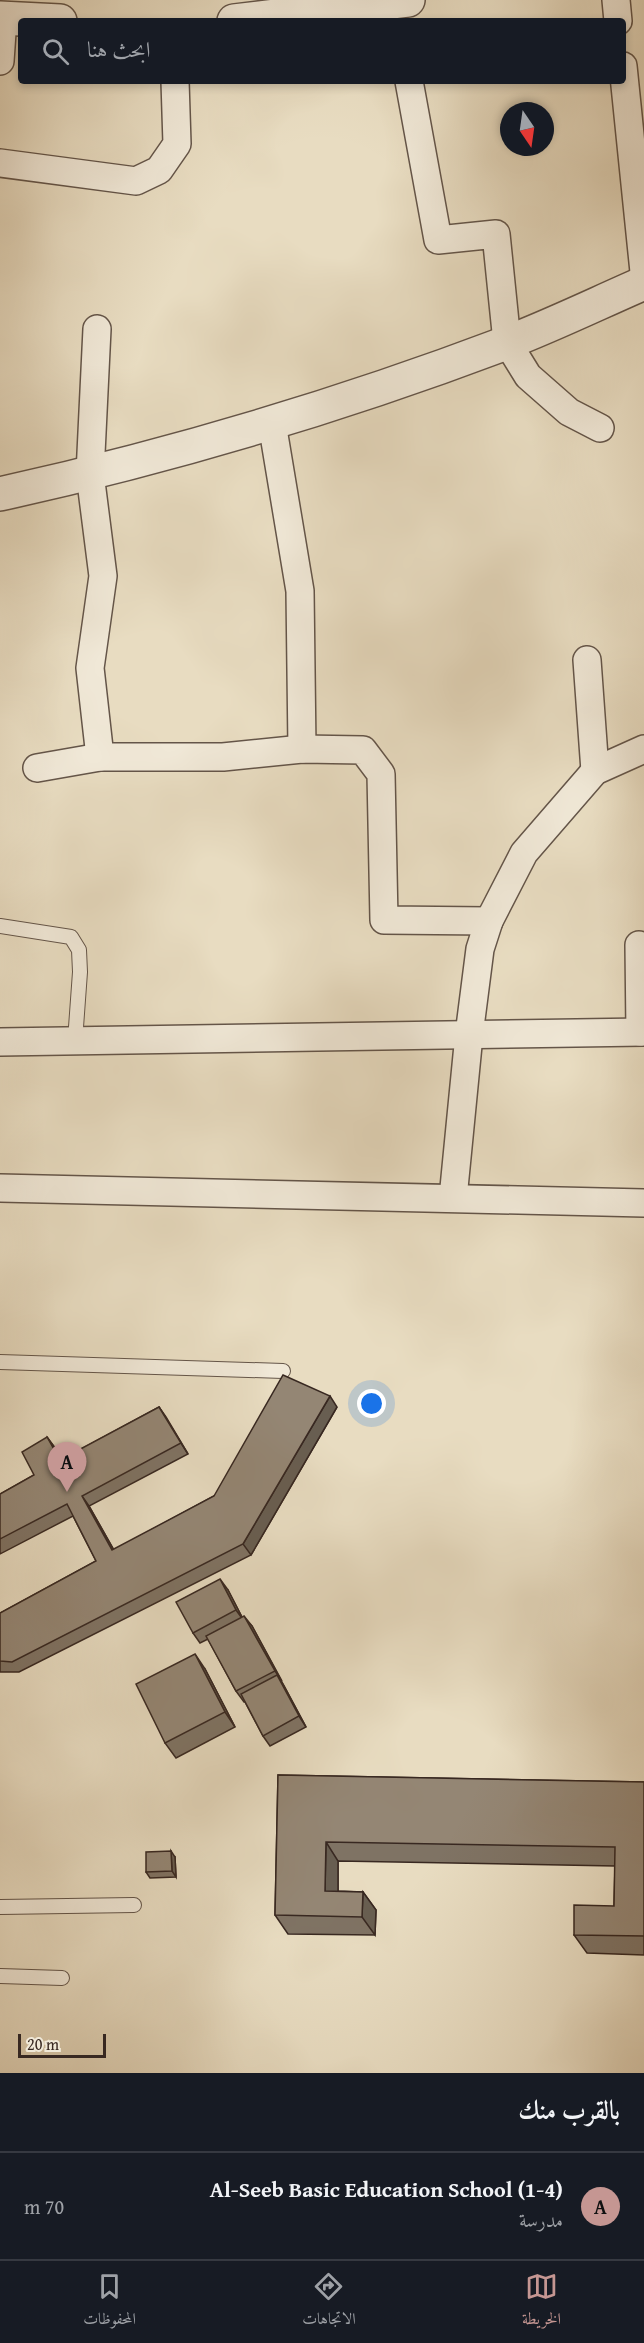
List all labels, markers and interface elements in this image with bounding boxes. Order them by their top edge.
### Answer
search box [18,18,626,84]
text: ابحث هنا [87,33,151,65]
icon: search [39,35,72,68]
north arrow [500,102,554,156]
your location [357,1389,386,1418]
pin: A [48,1442,86,1492]
scale bar [18,2031,106,2058]
text: 20 m [27,2032,59,2056]
text: بالقرب منك [518,2090,620,2129]
text: Al-Seeb Basic Education School (1-4) [210,2173,563,2205]
text: 70 m [24,2192,64,2221]
text: A [594,2192,607,2221]
text: مدرسة [519,2205,563,2234]
tab: المحفوظات [83,2270,136,2334]
tab: الاتجاهات [302,2270,356,2334]
tab: الخريطة [522,2270,561,2334]

